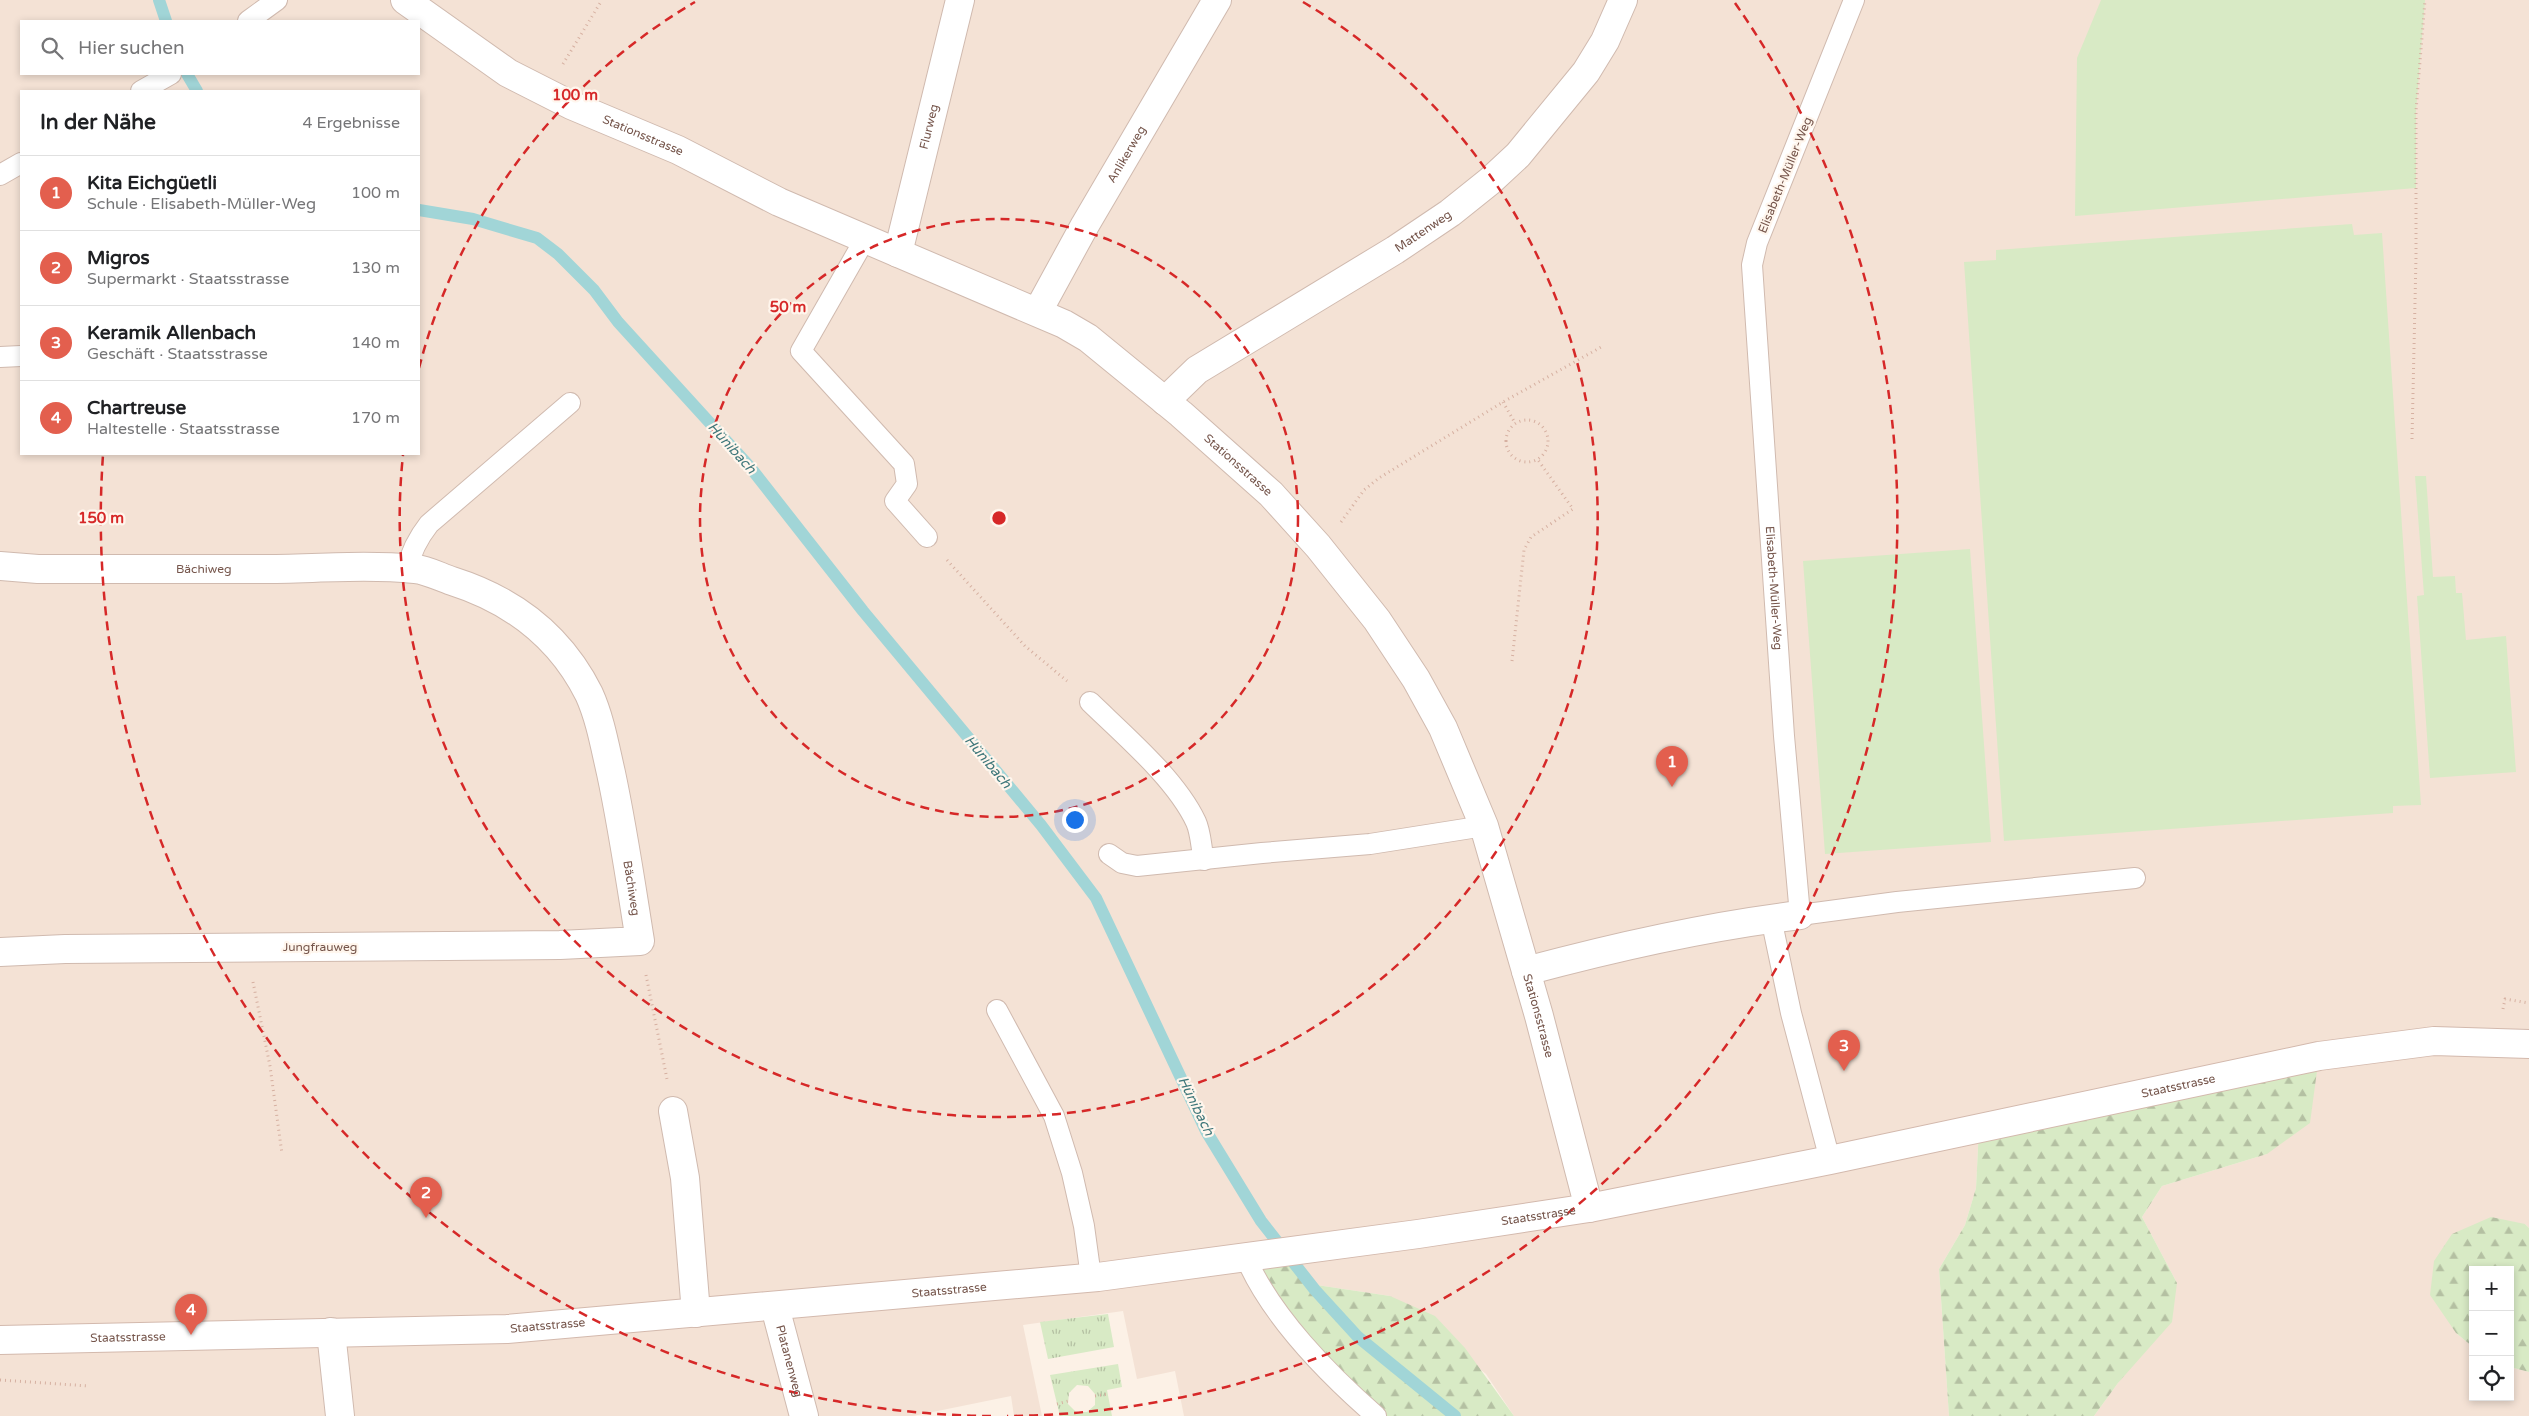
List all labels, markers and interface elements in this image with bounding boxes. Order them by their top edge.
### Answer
search box [20,20,420,75]
icon: search [38,34,66,62]
text: Hier suchen [78,37,185,59]
text: 100 m [552,86,598,104]
street label: Flurweg [917,103,941,151]
text: In der Nähe [40,110,156,135]
street label: Stationsstrasse [600,112,686,159]
text: 4 Ergebnisse [302,113,400,133]
street label: Elisabeth-Müller-Weg [1755,115,1815,235]
street label: Anlikerweg [1104,123,1149,185]
text: Kita Eichgüetli [87,172,217,194]
text: 1 [51,183,61,203]
text: 100 m [351,183,400,203]
text: Schule · Elisabeth-Müller-Weg [87,194,316,214]
street label: Mattenweg [1392,207,1454,255]
text: Migros [87,247,150,269]
text: 2 [51,258,61,278]
text: 130 m [351,258,400,278]
text: Supermarkt · Staatsstrasse [87,269,289,289]
text: 50 m [770,298,806,316]
text: Keramik Allenbach [87,322,256,344]
text: 3 [51,333,61,353]
text: 140 m [351,333,400,353]
text: Geschäft · Staatsstrasse [87,344,268,364]
text: Chartreuse [87,397,186,419]
text: 4 [51,408,61,428]
text: 170 m [351,408,400,428]
text: Haltestelle · Staatsstrasse [87,419,280,439]
water label: Hünibach [704,419,760,478]
street label: Stationsstrasse [1201,431,1275,499]
text: 150 m [78,509,124,527]
centre of rings [990,509,1008,527]
street label: Elisabeth-Müller-Weg [1763,526,1785,651]
street label: Bächiweg [176,562,232,576]
water label: Hünibach [961,732,1015,792]
pin: 1 [1656,746,1688,787]
your location [1062,807,1088,833]
street label: Bächiweg [620,860,643,917]
street label: Jungfrauweg [283,940,357,954]
street label: Stationsstrasse [1520,972,1557,1059]
pin: 3 [1828,1030,1860,1071]
street label: Staatsstrasse [2140,1071,2217,1101]
water label: Hünibach [1174,1074,1218,1139]
pin: 2 [410,1177,442,1218]
street label: Staatsstrasse [1500,1203,1577,1228]
map controls [2469,1266,2514,1401]
button: + [2469,1266,2514,1311]
street label: Staatsstrasse [911,1280,988,1300]
pin: 4 [175,1294,207,1335]
button: − [2469,1311,2514,1356]
street label: Staatsstrasse [510,1315,586,1336]
street label: Platanenweg [773,1324,806,1399]
street label: Staatsstrasse [90,1329,166,1345]
button: locate [2469,1356,2514,1401]

